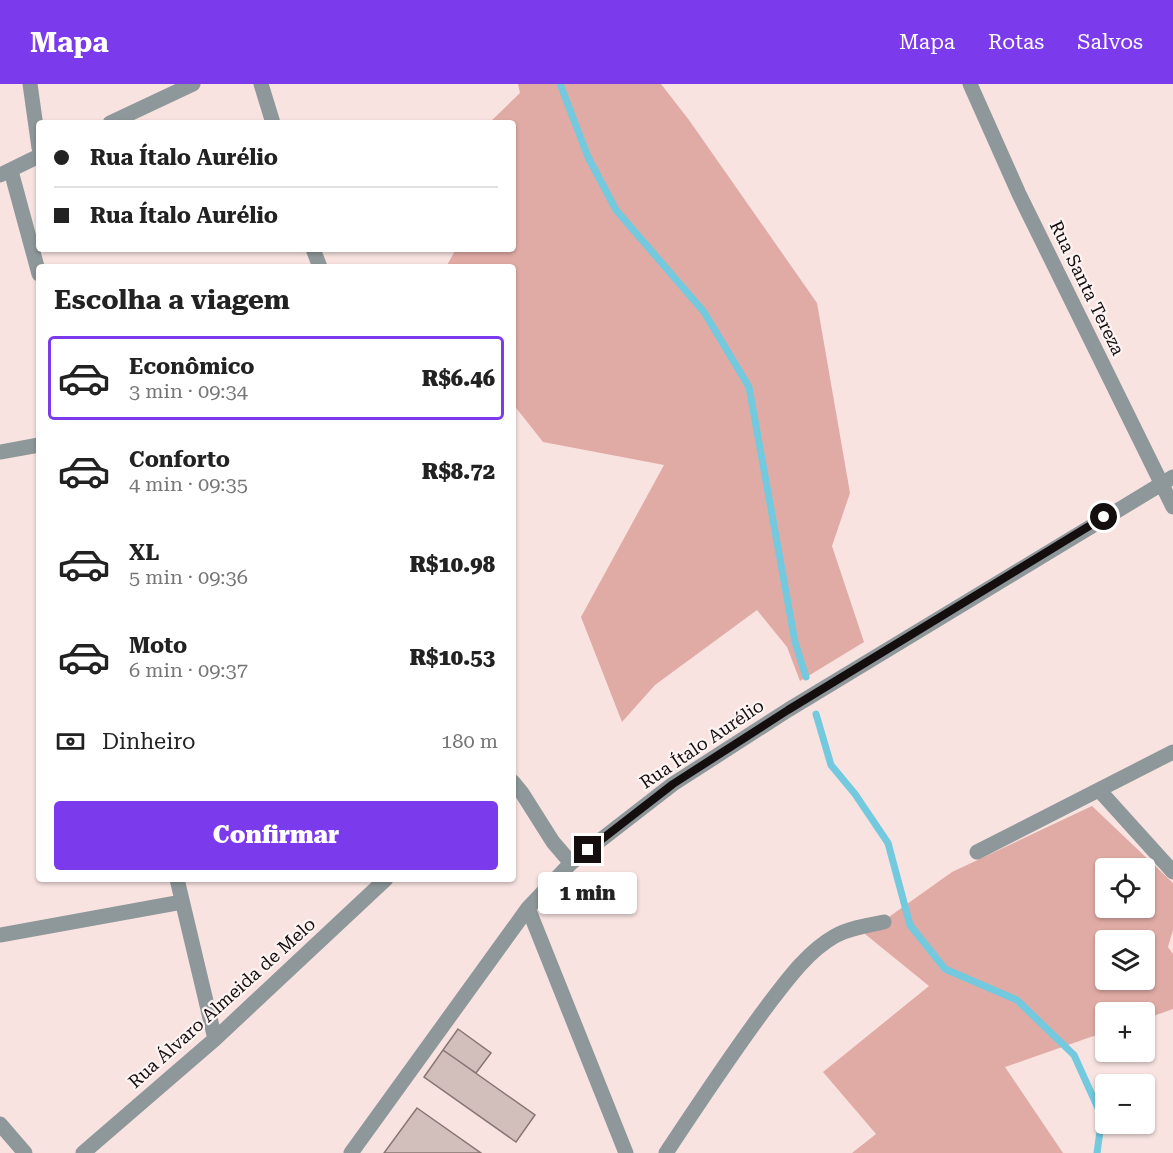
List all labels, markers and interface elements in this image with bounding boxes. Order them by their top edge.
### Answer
text: Mapa [30,26,109,59]
text: Mapa [899,30,955,54]
text: Rotas [988,30,1044,54]
text: Salvos [1077,30,1143,54]
text: Rua Ítalo Aurélio [90,145,278,170]
text: Rua Ítalo Aurélio [90,203,278,228]
street label: Rua Santa Tereza [1046,217,1129,359]
text: Escolha a viagem [54,284,290,316]
icon: car [57,351,111,405]
text: Econômico [129,354,255,379]
text: R$6.46 [422,366,495,391]
text: 3 min · 09:34 [129,379,248,403]
icon: car [57,444,111,498]
text: Conforto [129,447,230,472]
text: R$8.72 [422,459,495,484]
text: 4 min · 09:35 [129,472,248,496]
route start [1090,503,1117,530]
icon: car [57,537,111,591]
text: XL [129,540,159,565]
text: R$10.98 [409,552,495,577]
text: 5 min · 09:36 [129,565,248,589]
icon: car [57,630,111,684]
text: Moto [129,633,187,658]
text: R$10.53 [409,645,495,670]
text: 6 min · 09:37 [129,658,248,682]
street label: Rua Ítalo Aurélio [636,694,768,793]
icon: cash [54,725,87,758]
text: Dinheiro [102,729,196,754]
text: 180 m [441,729,498,753]
button: Confirmar [54,801,498,870]
route end [574,836,601,863]
map controls [1095,858,1155,1134]
button: locate [1095,858,1155,918]
callout: 1 min [538,871,638,913]
text: 1 min [559,881,616,905]
street label: Rua Álvaro Almeida de Melo [124,913,319,1092]
button: layers [1095,930,1155,990]
button: + [1095,1002,1155,1062]
button: − [1095,1074,1155,1134]

